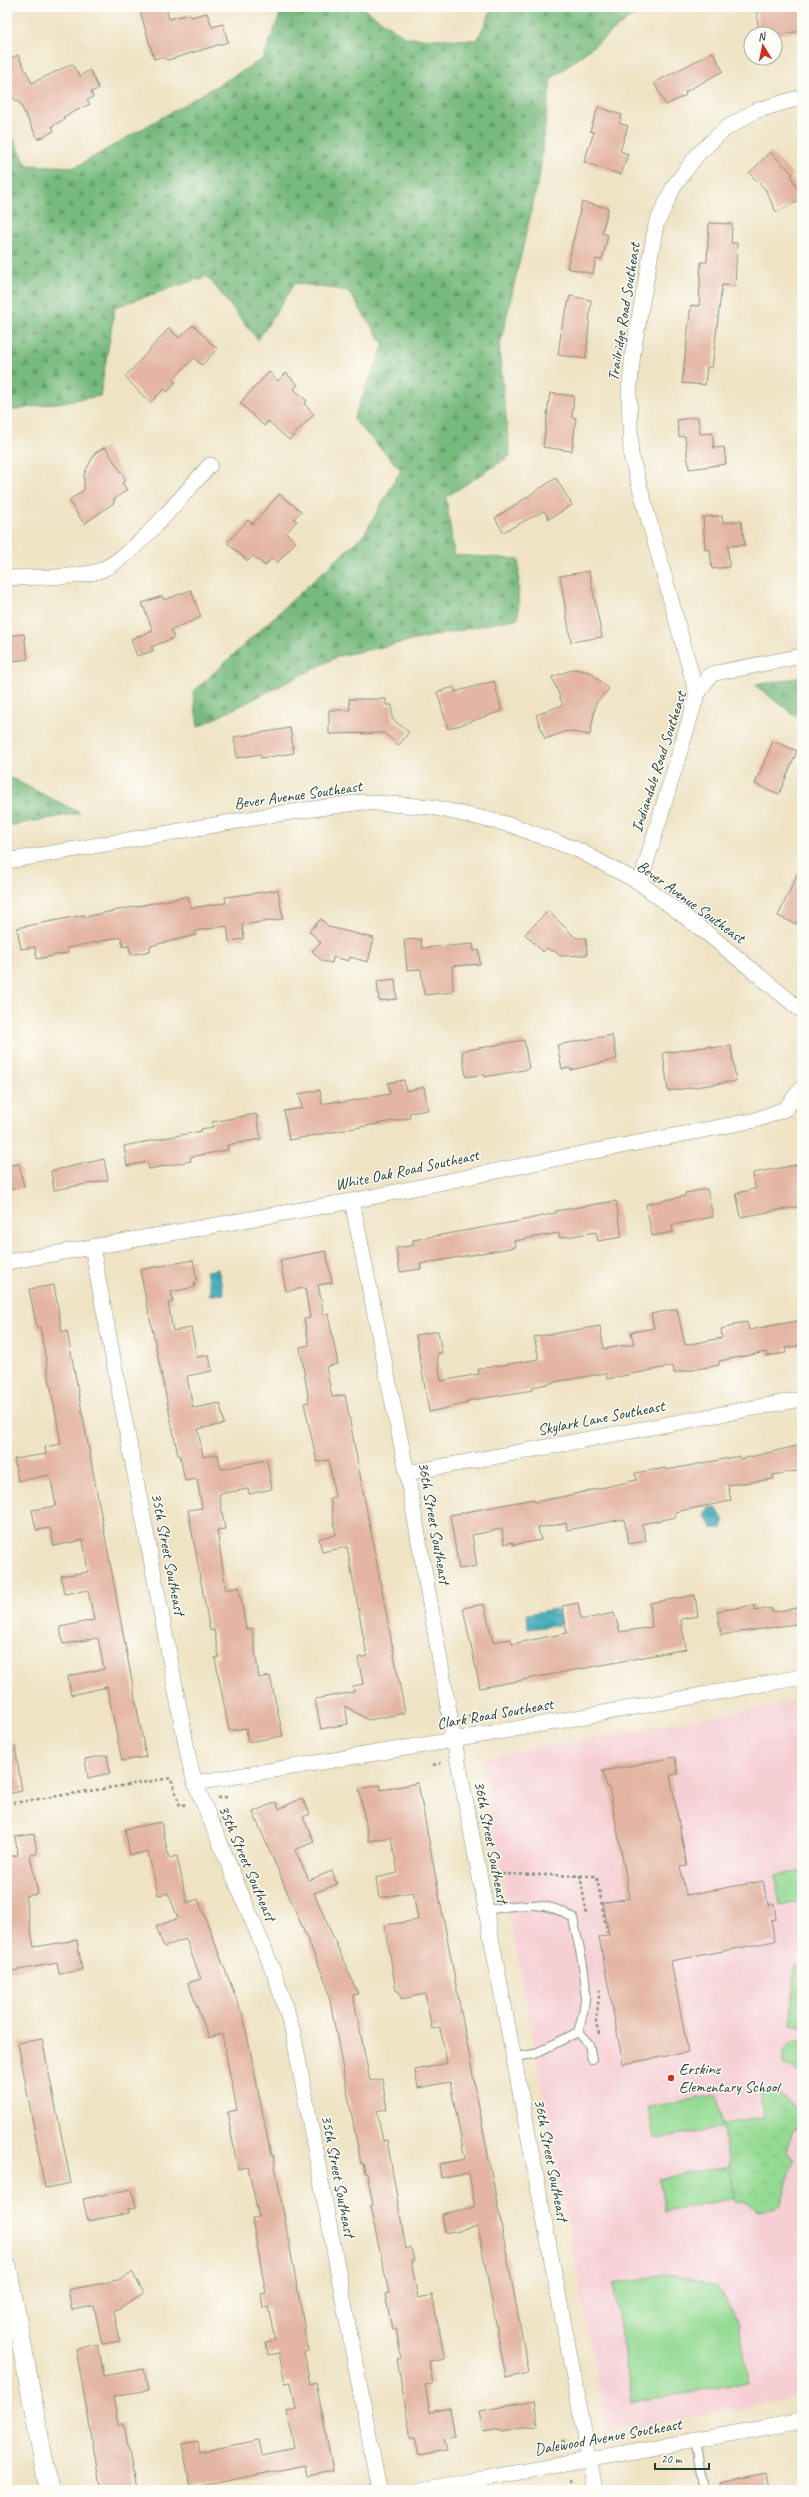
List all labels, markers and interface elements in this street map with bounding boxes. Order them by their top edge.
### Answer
north arrow [743,26,783,66]
text: N [757,28,768,44]
street label: Trailridge Road Southeast [603,240,645,383]
street label: Indiandale Road Southeast [627,688,692,835]
street label: Bever Avenue Southeast [233,776,365,814]
street label: Bever Avenue Southeast [633,856,750,949]
street label: White Oak Road Southeast [333,1145,482,1195]
street label: Skylark Lane Southeast [536,1396,668,1440]
street label: 36th Street Southeast [413,1460,455,1588]
street label: 35th Street Southeast [146,1491,190,1619]
street label: Clark Road Southeast [435,1694,556,1734]
street label: 36th Street Southeast [469,1779,513,1907]
street label: 35th Street Southeast [214,1802,281,1926]
place label: Erskine Elementary School [679,2059,782,2097]
marker: Erskine Elementary School [666,2073,676,2083]
street label: 36th Street Southeast [529,2097,573,2225]
street label: 35th Street Southeast [316,2113,360,2241]
street label: Dalewood Avenue Southeast [533,2414,685,2460]
scale bar [655,2445,709,2471]
text: 20 m [661,2451,683,2467]

